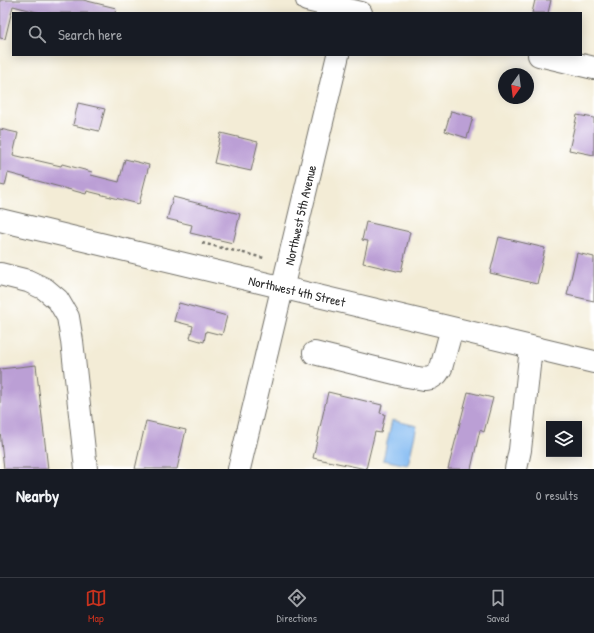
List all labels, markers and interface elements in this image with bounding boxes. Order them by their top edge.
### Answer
search box [12,12,582,56]
icon: search [26,23,48,45]
text: Search here [58,24,122,45]
north arrow [498,68,534,104]
street label: Northwest 5th Avenue [280,163,320,267]
street label: Northwest 4th Street [247,271,348,311]
map controls [546,421,582,457]
button: layers [546,421,582,457]
text: Nearby [16,484,59,507]
text: 0 results [536,486,578,504]
tab: Map [85,587,107,625]
tab: Directions [277,587,317,625]
tab: Saved [487,587,509,625]

